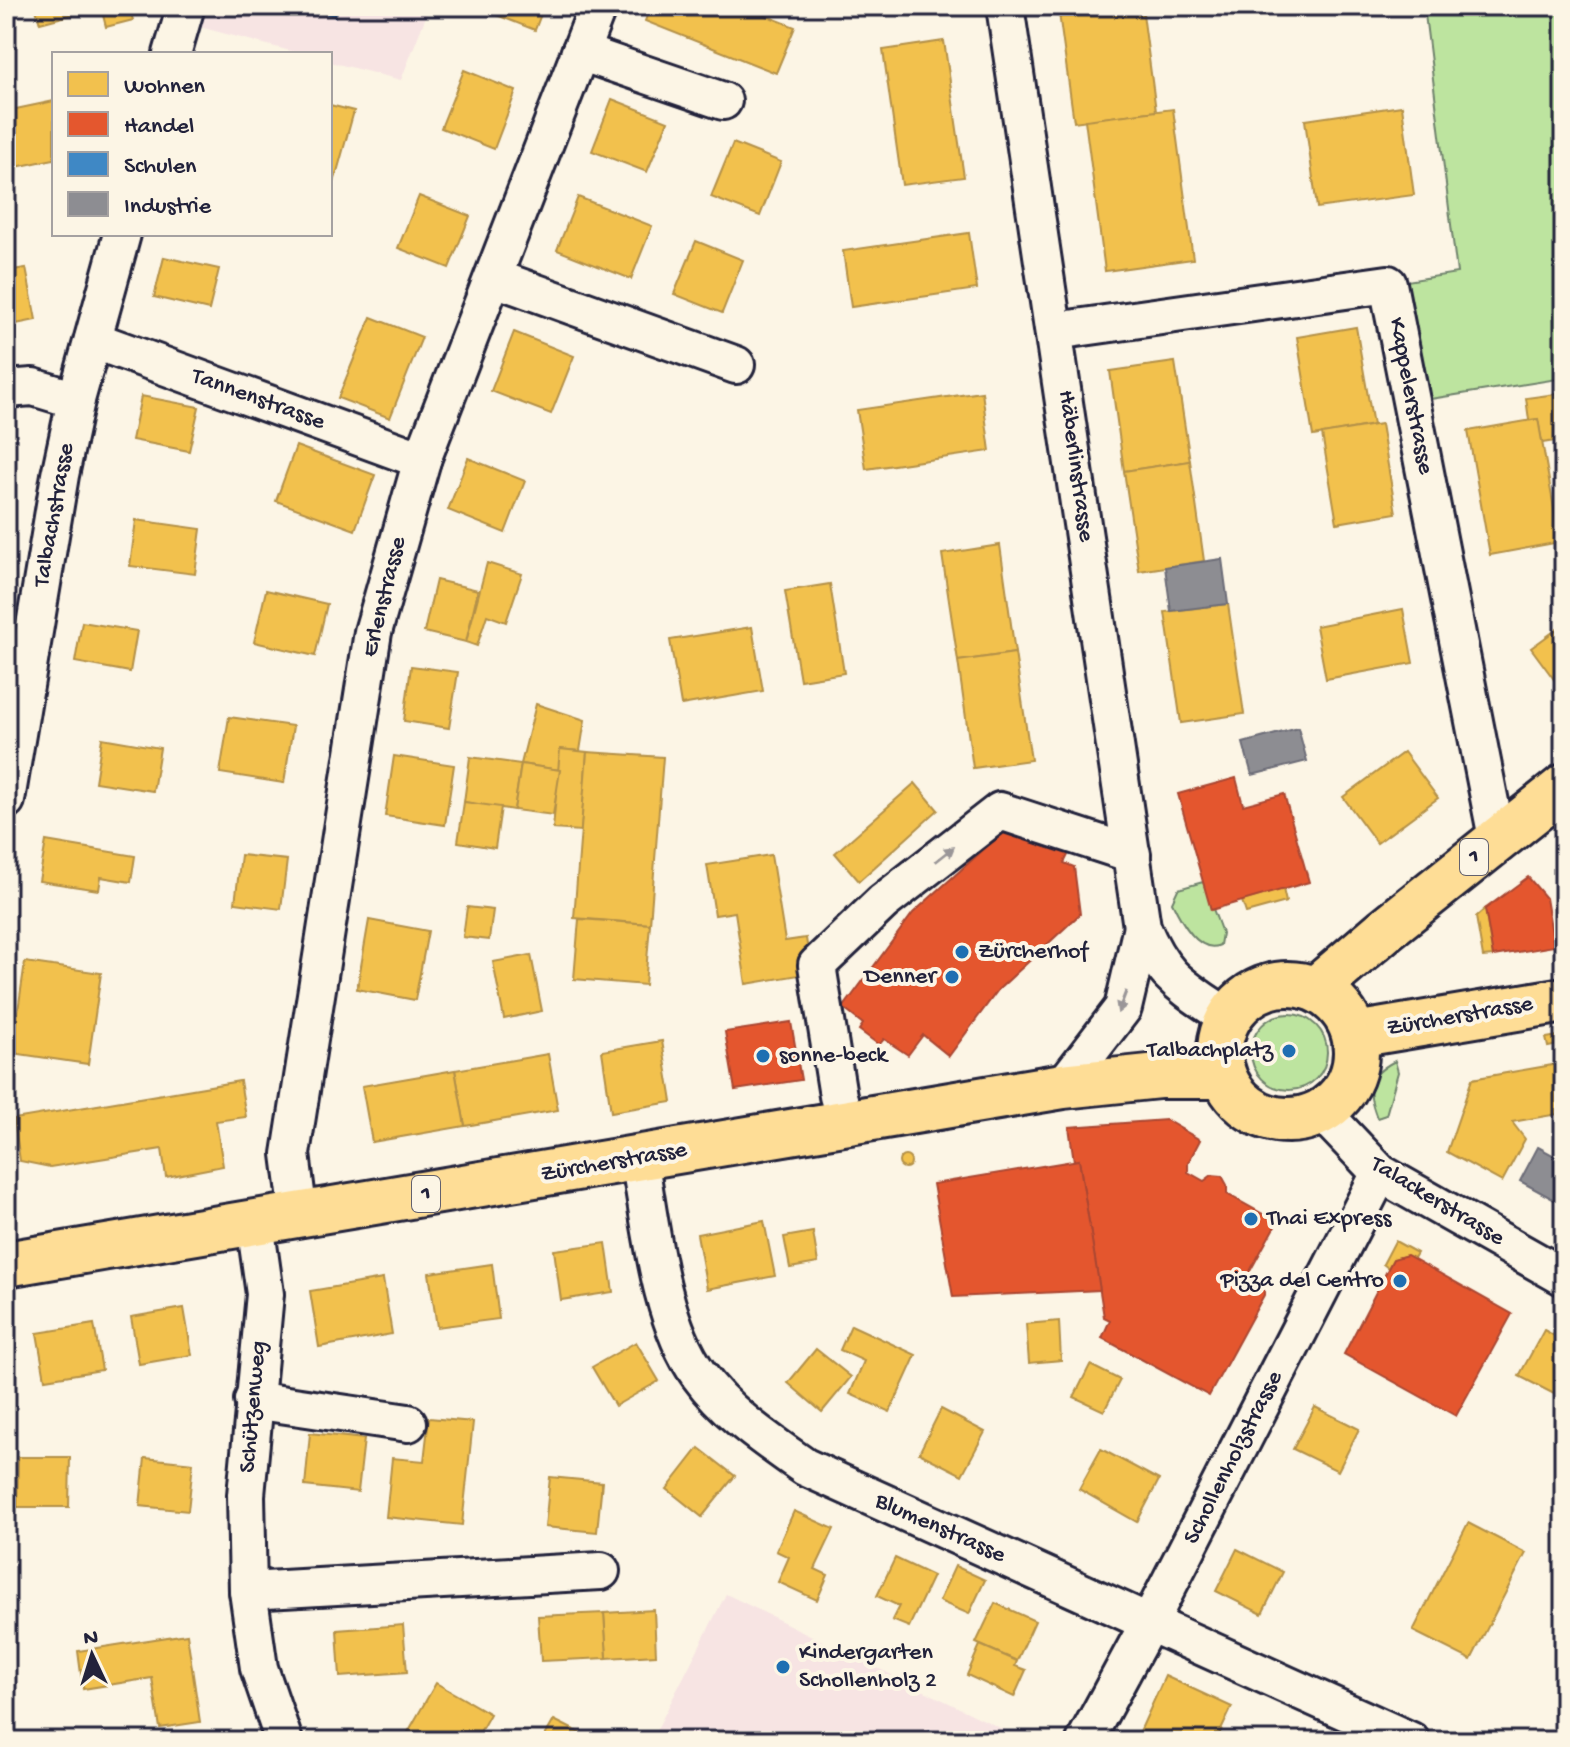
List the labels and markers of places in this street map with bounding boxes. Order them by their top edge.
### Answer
place label: Zürcherhof [978,938,1090,967]
marker: Zürcherhof [953,943,971,961]
place label: Denner [862,963,939,992]
marker: Denner [943,968,961,986]
place label: Talbachplatz [1145,1037,1274,1066]
place label: sonne-beck [779,1042,889,1071]
marker: Talbachplatz [1280,1042,1298,1060]
marker: sonne-beck [754,1047,772,1065]
place label: Thai Express [1265,1205,1392,1234]
marker: Thai Express [1242,1210,1260,1228]
place label: Pizza del Centro [1219,1267,1384,1296]
marker: Pizza del Centro [1391,1272,1409,1290]
place label: Kindergarten Schollenholz 2 [799,1639,937,1696]
marker: Kindergarten Schollenholz 2 [774,1658,792,1676]

